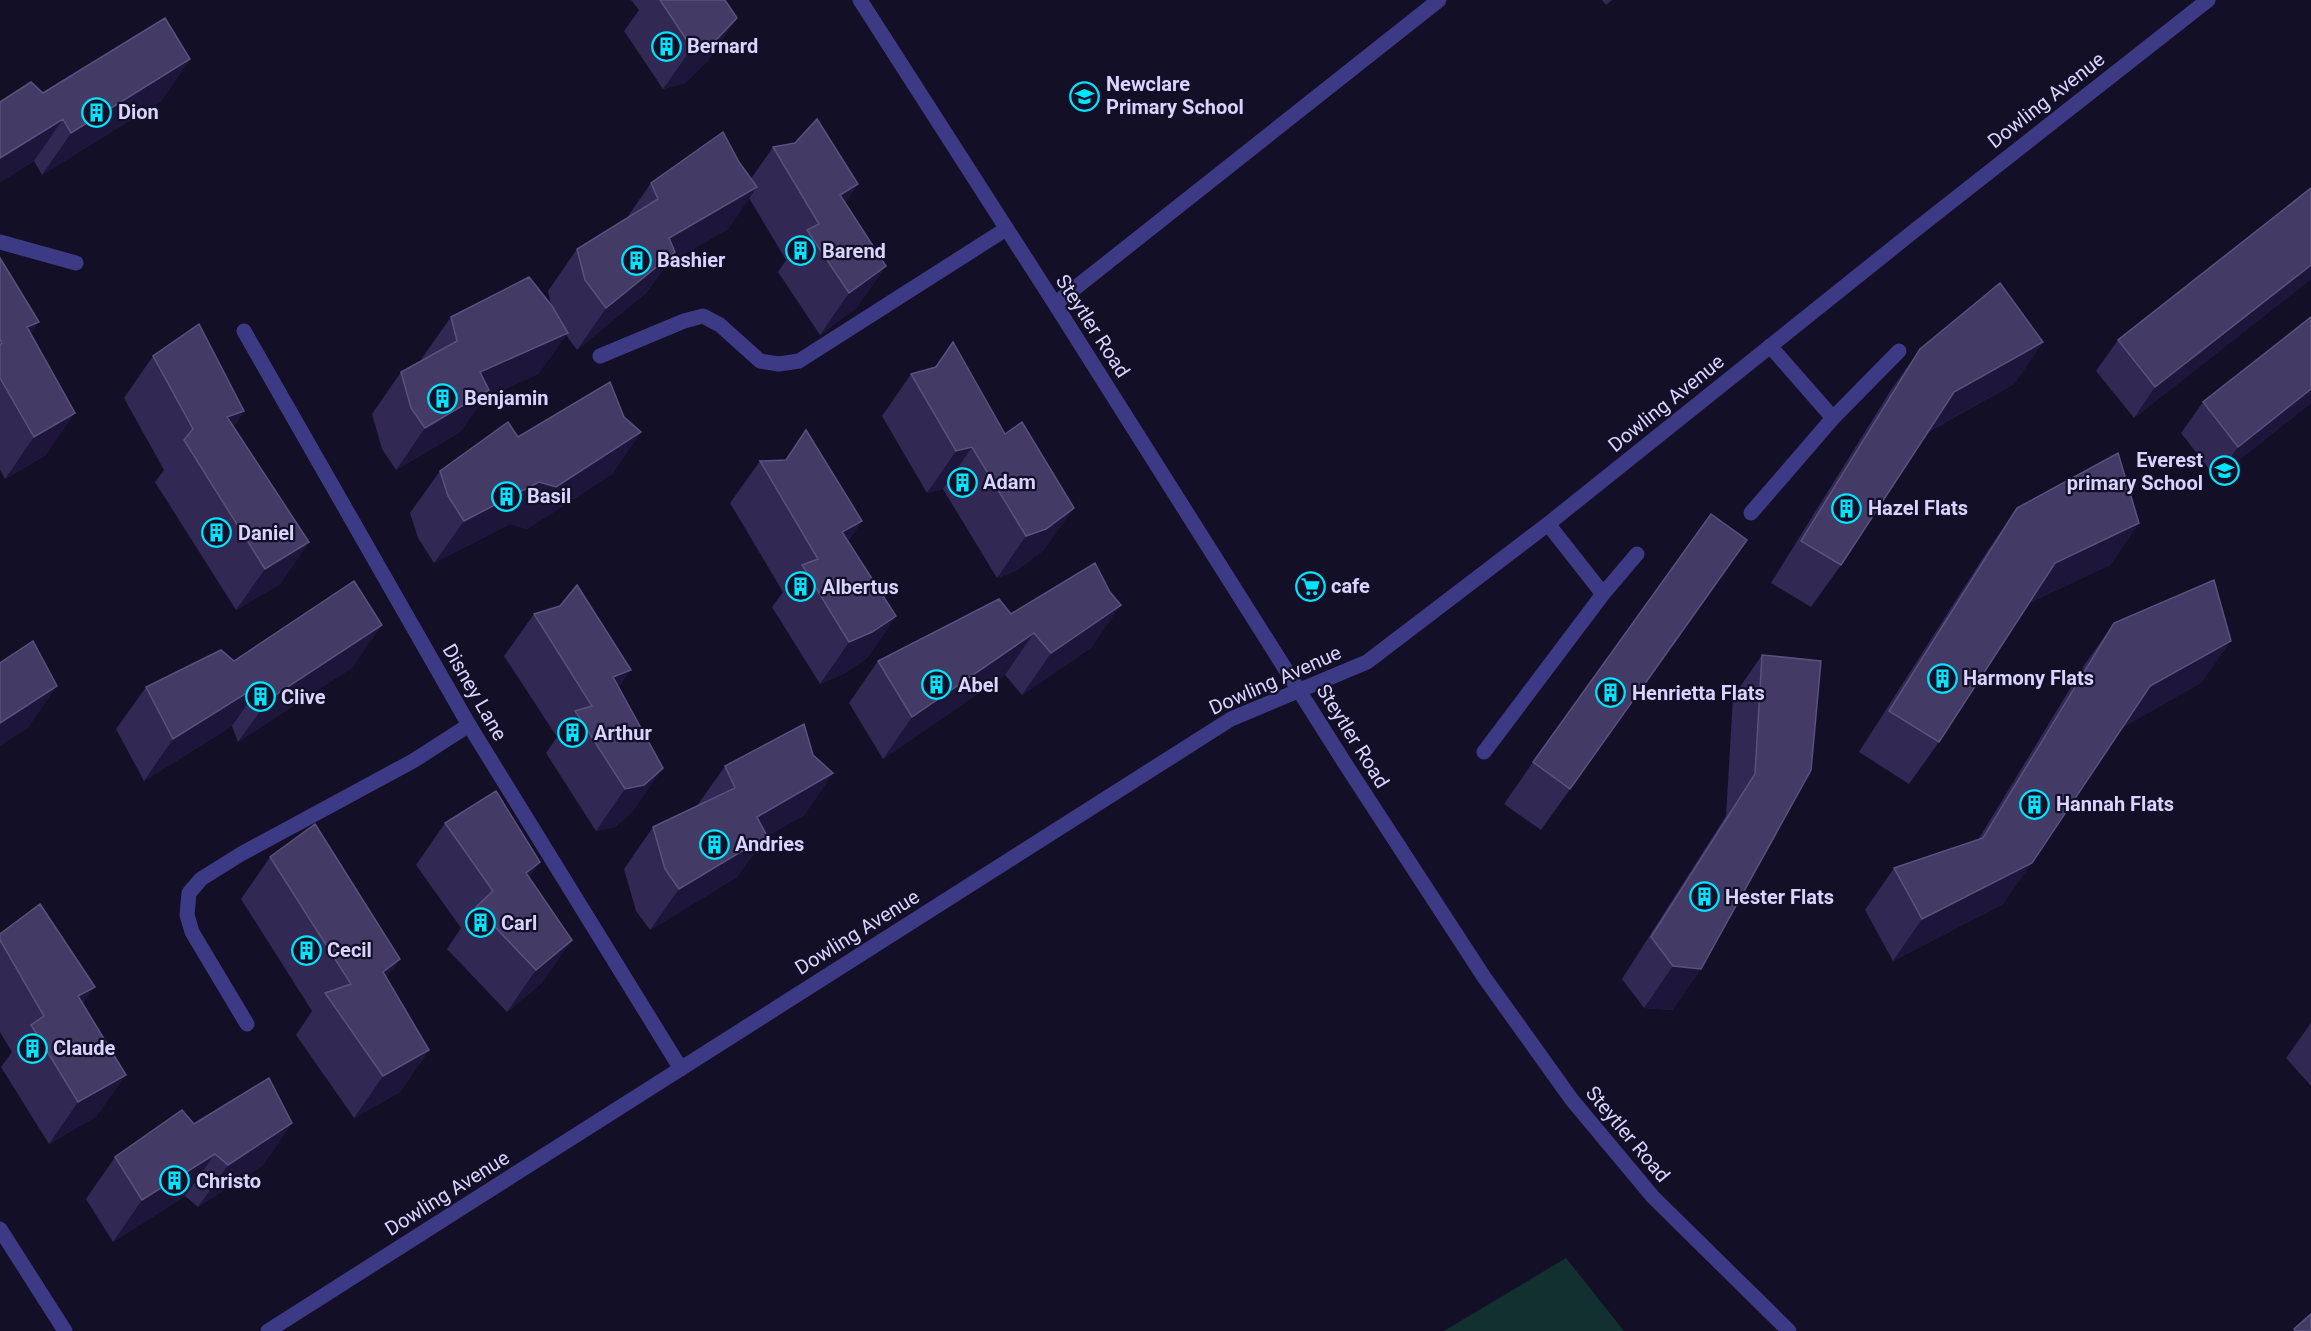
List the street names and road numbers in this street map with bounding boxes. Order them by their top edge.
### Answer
street label: Dowling Avenue [1983,47,2109,153]
street label: Steytler Road [1051,270,1135,382]
street label: Dowling Avenue [1603,349,1729,457]
street label: Disney Lane [438,639,512,745]
street label: Dowling Avenue [1205,640,1345,720]
street label: Steytler Road [1312,680,1394,792]
street label: Dowling Avenue [790,884,924,980]
street label: Steytler Road [1581,1081,1675,1187]
street label: Dowling Avenue [380,1145,514,1241]

